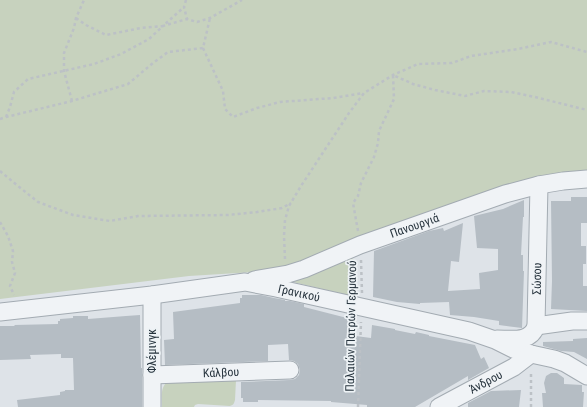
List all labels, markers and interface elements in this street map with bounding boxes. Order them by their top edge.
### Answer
street label: Πανουργιά [388,211,441,241]
street label: Παλαιών Πατρών Γερμανού [343,260,359,392]
street label: Σώσου [530,262,544,295]
street label: Γρανικού [277,282,322,305]
street label: Φλέμινγκ [145,329,159,373]
street label: Κάλβου [203,365,240,380]
street label: Άνδρου [467,367,505,397]

